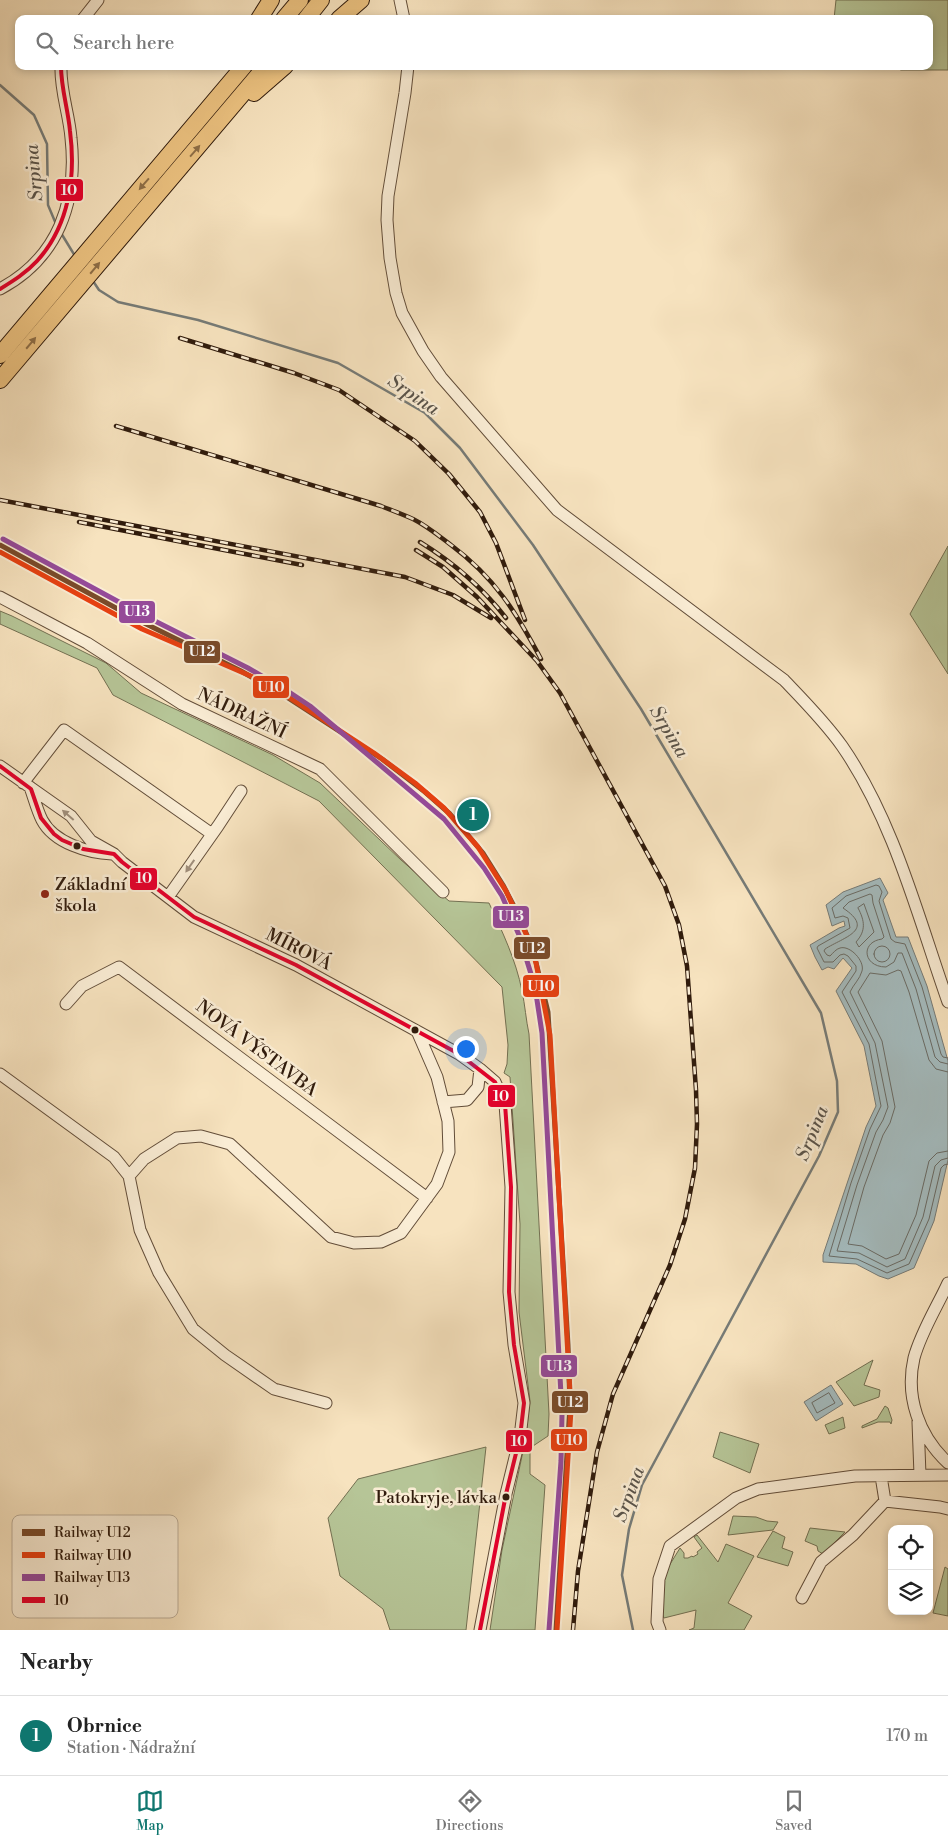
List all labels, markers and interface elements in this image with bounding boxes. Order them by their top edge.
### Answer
search box [15,15,933,70]
icon: search [33,29,61,57]
text: Search here [73,31,174,55]
water label: Srpina [20,143,48,202]
one-way arrow [189,145,201,157]
one-way arrow [138,177,150,189]
line badge: 10 [55,178,84,202]
text: 10 [61,182,77,200]
one-way arrow [89,261,100,274]
one-way arrow [26,336,37,349]
water label: Srpina [383,369,444,421]
line badge: U13 [118,600,156,624]
text: U13 [124,603,150,621]
line badge: U12 [183,640,221,664]
text: U12 [189,643,216,661]
line badge: U10 [252,675,290,699]
text: U10 [257,679,285,697]
street label: NÁDRAŽNÍ [193,683,290,744]
water label: Srpina [644,701,694,763]
pin: 1 [457,796,489,834]
one-way arrow [63,809,75,821]
unlabelled marker [72,841,82,851]
one-way arrow [185,859,195,873]
line badge: 10 [129,867,158,891]
text: 10 [136,870,152,888]
place label: Základní škola [55,873,128,917]
marker: Základní škola [39,888,51,900]
line badge: U13 [492,905,530,929]
text: U13 [498,908,524,926]
street label: MÍROVÁ [262,923,336,976]
line badge: U12 [513,936,551,960]
text: U12 [519,940,546,958]
line badge: U10 [522,974,560,998]
text: U10 [527,978,555,996]
street label: NOVÁ VÝSTAVBA [191,995,323,1102]
unlabelled marker [410,1025,420,1035]
your location [453,1036,479,1062]
line badge: 10 [487,1084,516,1108]
text: 10 [493,1088,509,1106]
water label: Srpina [790,1102,834,1164]
line badge: U13 [540,1354,578,1378]
text: U13 [546,1358,572,1376]
line badge: U12 [551,1390,589,1414]
text: U12 [557,1394,584,1412]
line badge: U10 [550,1428,588,1452]
line badge: 10 [505,1429,533,1453]
text: U10 [555,1432,583,1450]
text: 10 [511,1433,527,1451]
water label: Srpina [608,1463,650,1525]
place label: Patokryje, lávka [376,1487,497,1509]
marker: Patokryje, lávka [501,1492,511,1502]
legend [12,1515,178,1618]
text: Railway U12 [54,1524,131,1542]
map controls [888,1525,933,1615]
button: locate [888,1525,933,1570]
text: Railway U10 [54,1547,131,1565]
text: Railway U13 [54,1569,131,1587]
button: layers [888,1570,933,1615]
text: 10 [54,1592,69,1610]
text: Nearby [20,1650,93,1676]
text: Obrnice [67,1714,142,1738]
text: 1 [32,1726,40,1746]
text: 170 m [886,1726,928,1746]
text: Station · Nádražní [67,1738,195,1758]
tab: Map [136,1787,164,1835]
tab: Directions [436,1787,503,1835]
tab: Saved [775,1787,812,1835]

